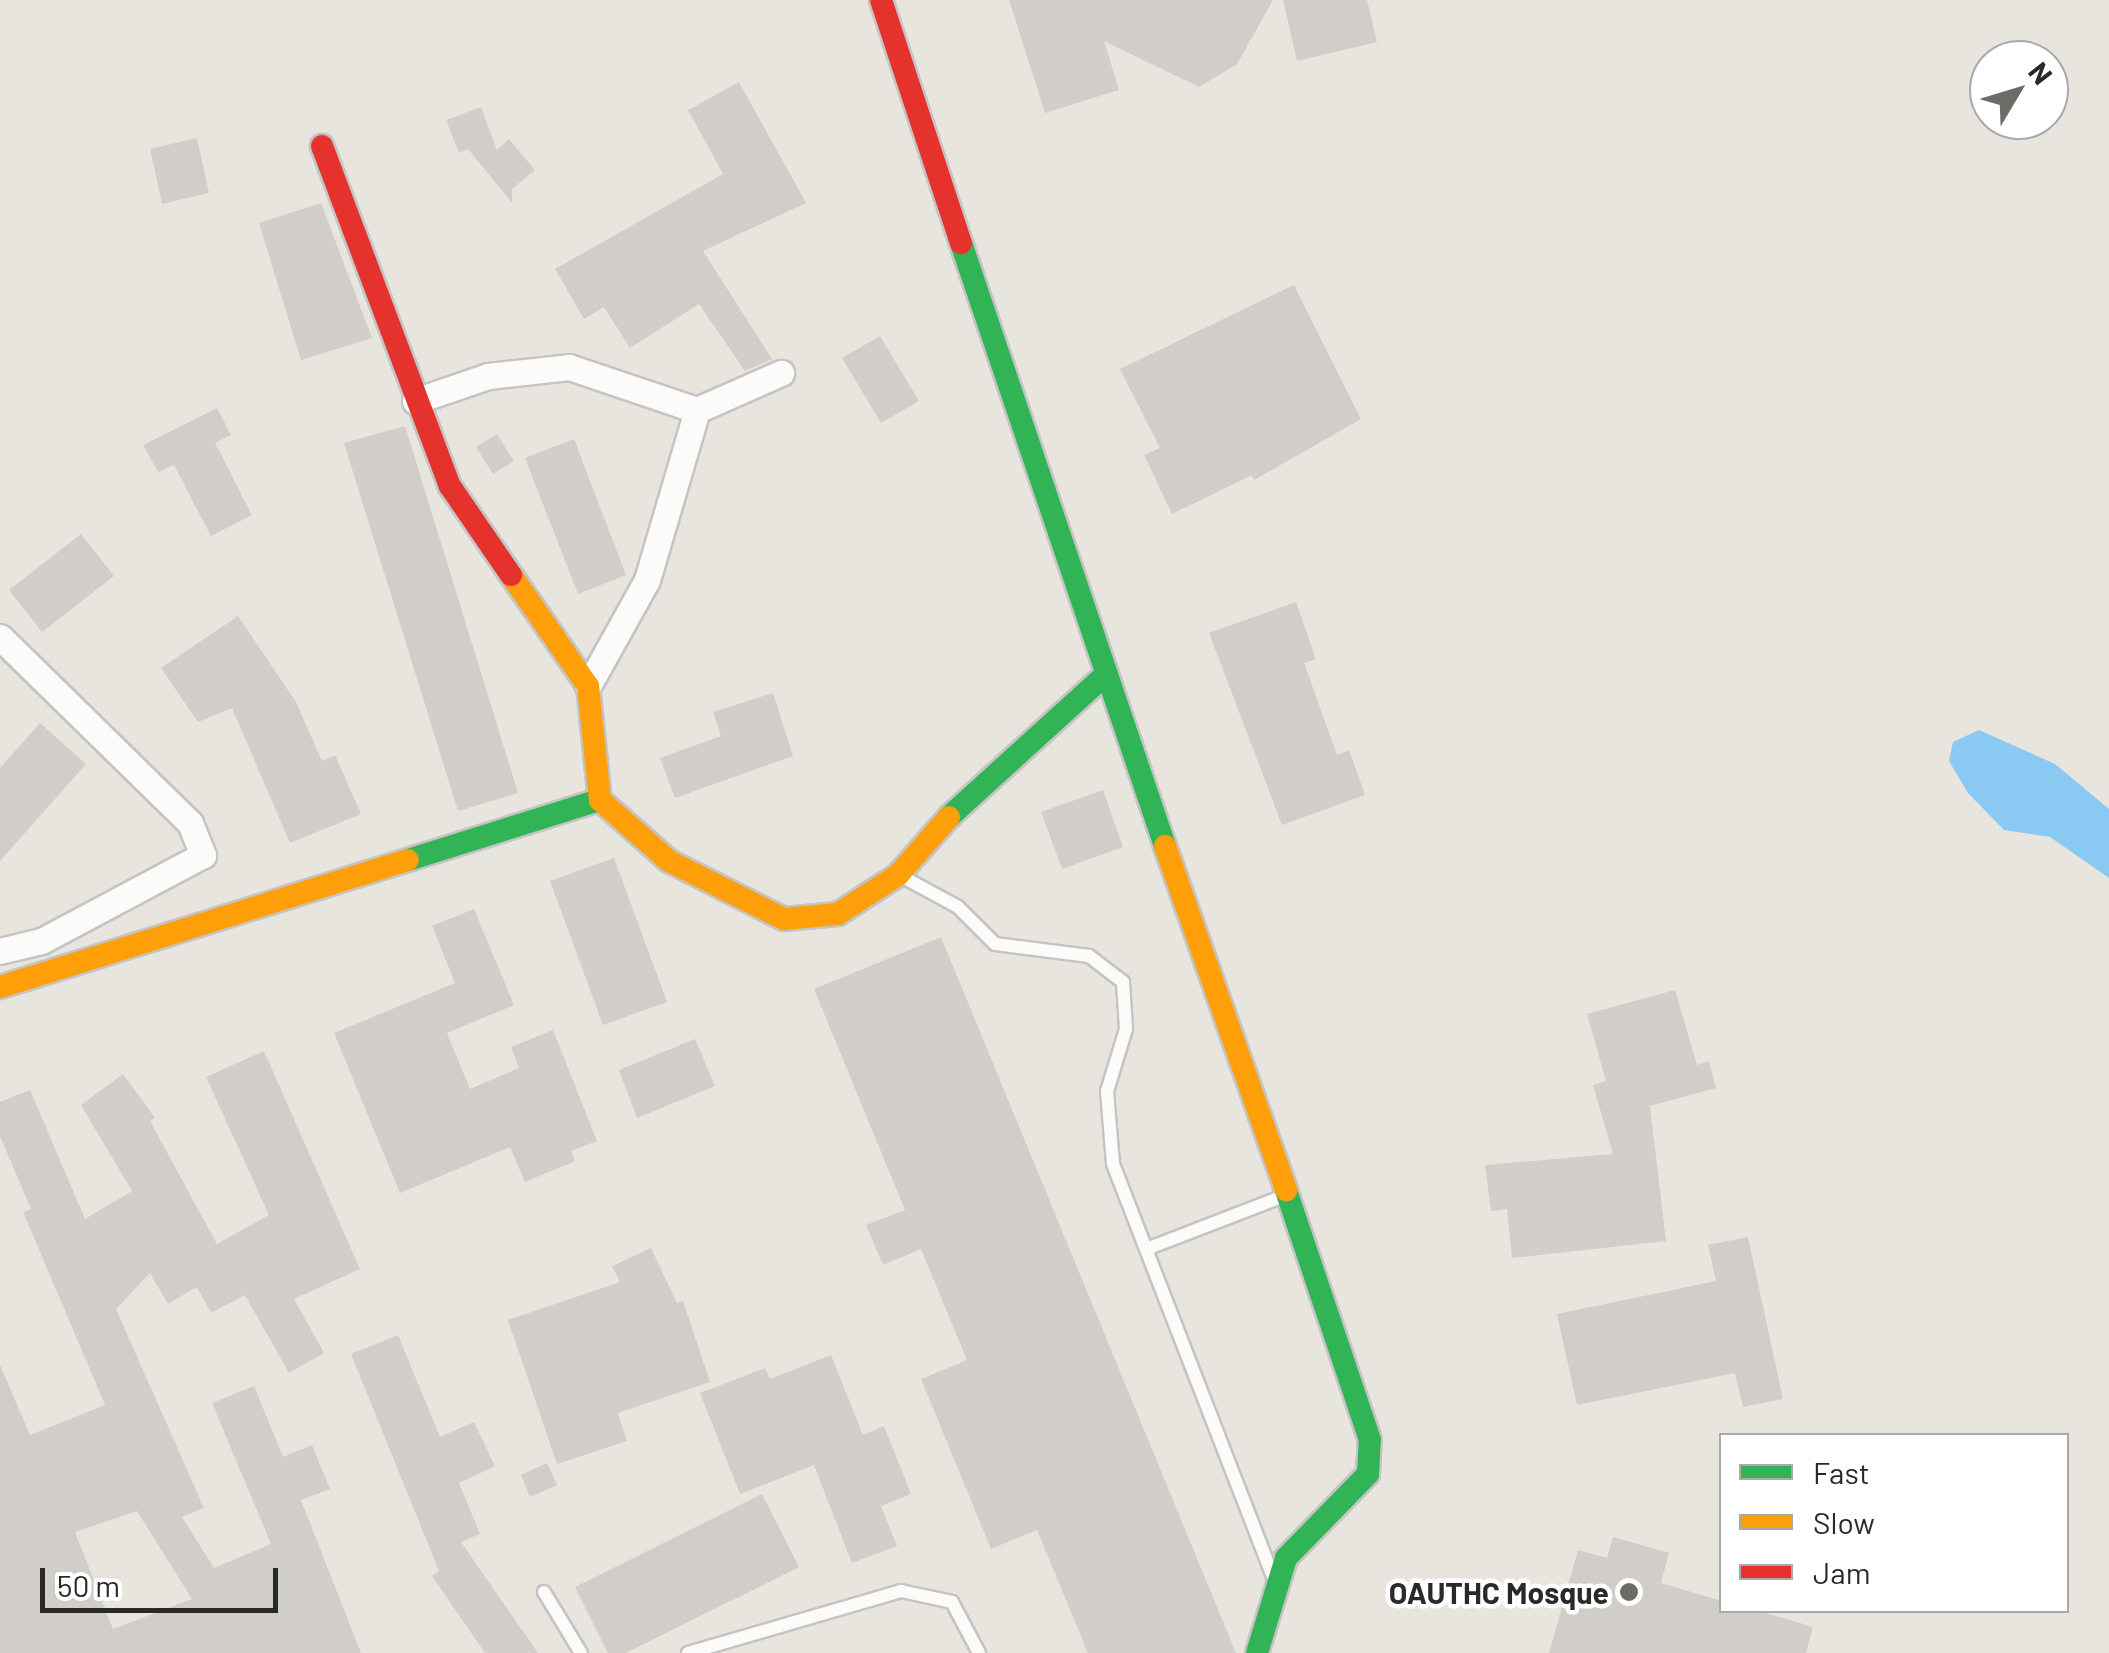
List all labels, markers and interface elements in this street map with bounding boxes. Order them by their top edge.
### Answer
north arrow [1969,40,2069,140]
text: N [2022,55,2060,91]
legend [1719,1433,2069,1613]
text: Fast [1813,1454,1870,1490]
text: Slow [1813,1504,1875,1540]
scale bar [45,1548,282,1610]
text: Jam [1813,1554,1870,1590]
text: 50 m [57,1567,120,1603]
place label: OAUTHC Mosque [1389,1574,1609,1610]
marker: OAUTHC Mosque [1618,1581,1640,1603]

